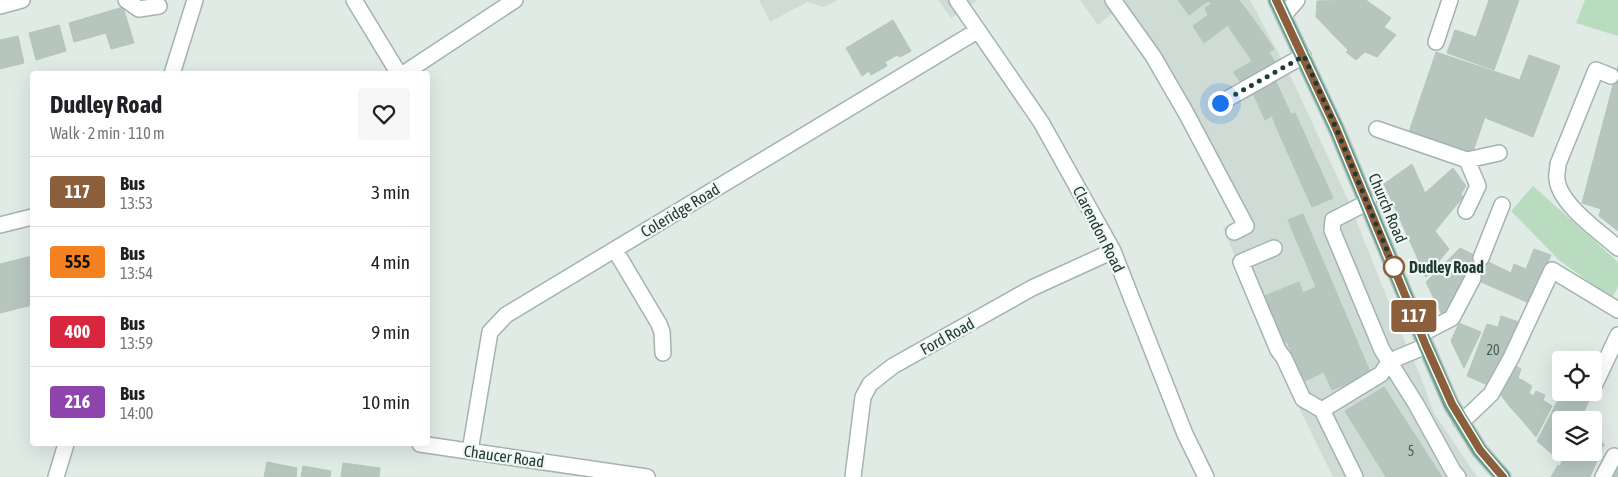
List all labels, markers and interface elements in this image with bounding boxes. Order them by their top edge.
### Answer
button: heart [358,88,410,140]
text: Dudley Road [50,91,162,118]
your location [1208,91,1233,116]
text: Walk · 2 min · 110 m [50,124,164,142]
street label: Church Road [1365,171,1411,245]
text: Bus [120,172,145,194]
street label: Coleridge Road [637,179,723,241]
text: 117 [65,181,90,202]
text: 3 min [371,181,410,203]
street label: Clarendon Road [1070,183,1128,275]
text: 13:53 [120,194,153,212]
text: Bus [120,242,145,264]
text: 555 [65,251,90,272]
text: 4 min [371,251,410,273]
marker: Dudley Road [1383,256,1405,278]
place label: Dudley Road [1409,258,1484,276]
text: 13:54 [120,264,153,282]
line badge: 117 [1385,300,1443,332]
text: 117 [1401,305,1427,326]
text: Bus [120,312,145,334]
street label: Ford Road [917,314,977,358]
text: 400 [65,321,90,342]
text: 9 min [371,321,410,343]
text: 13:59 [120,334,153,352]
house number: 20 [1486,342,1500,358]
map controls [1552,351,1602,461]
button: locate [1552,351,1602,401]
text: Bus [120,382,145,404]
text: 216 [65,391,90,412]
text: 10 min [362,391,410,413]
text: 14:00 [120,404,153,422]
button: layers [1552,411,1602,461]
street label: Chaucer Road [463,441,545,471]
house number: 5 [1408,443,1414,459]

